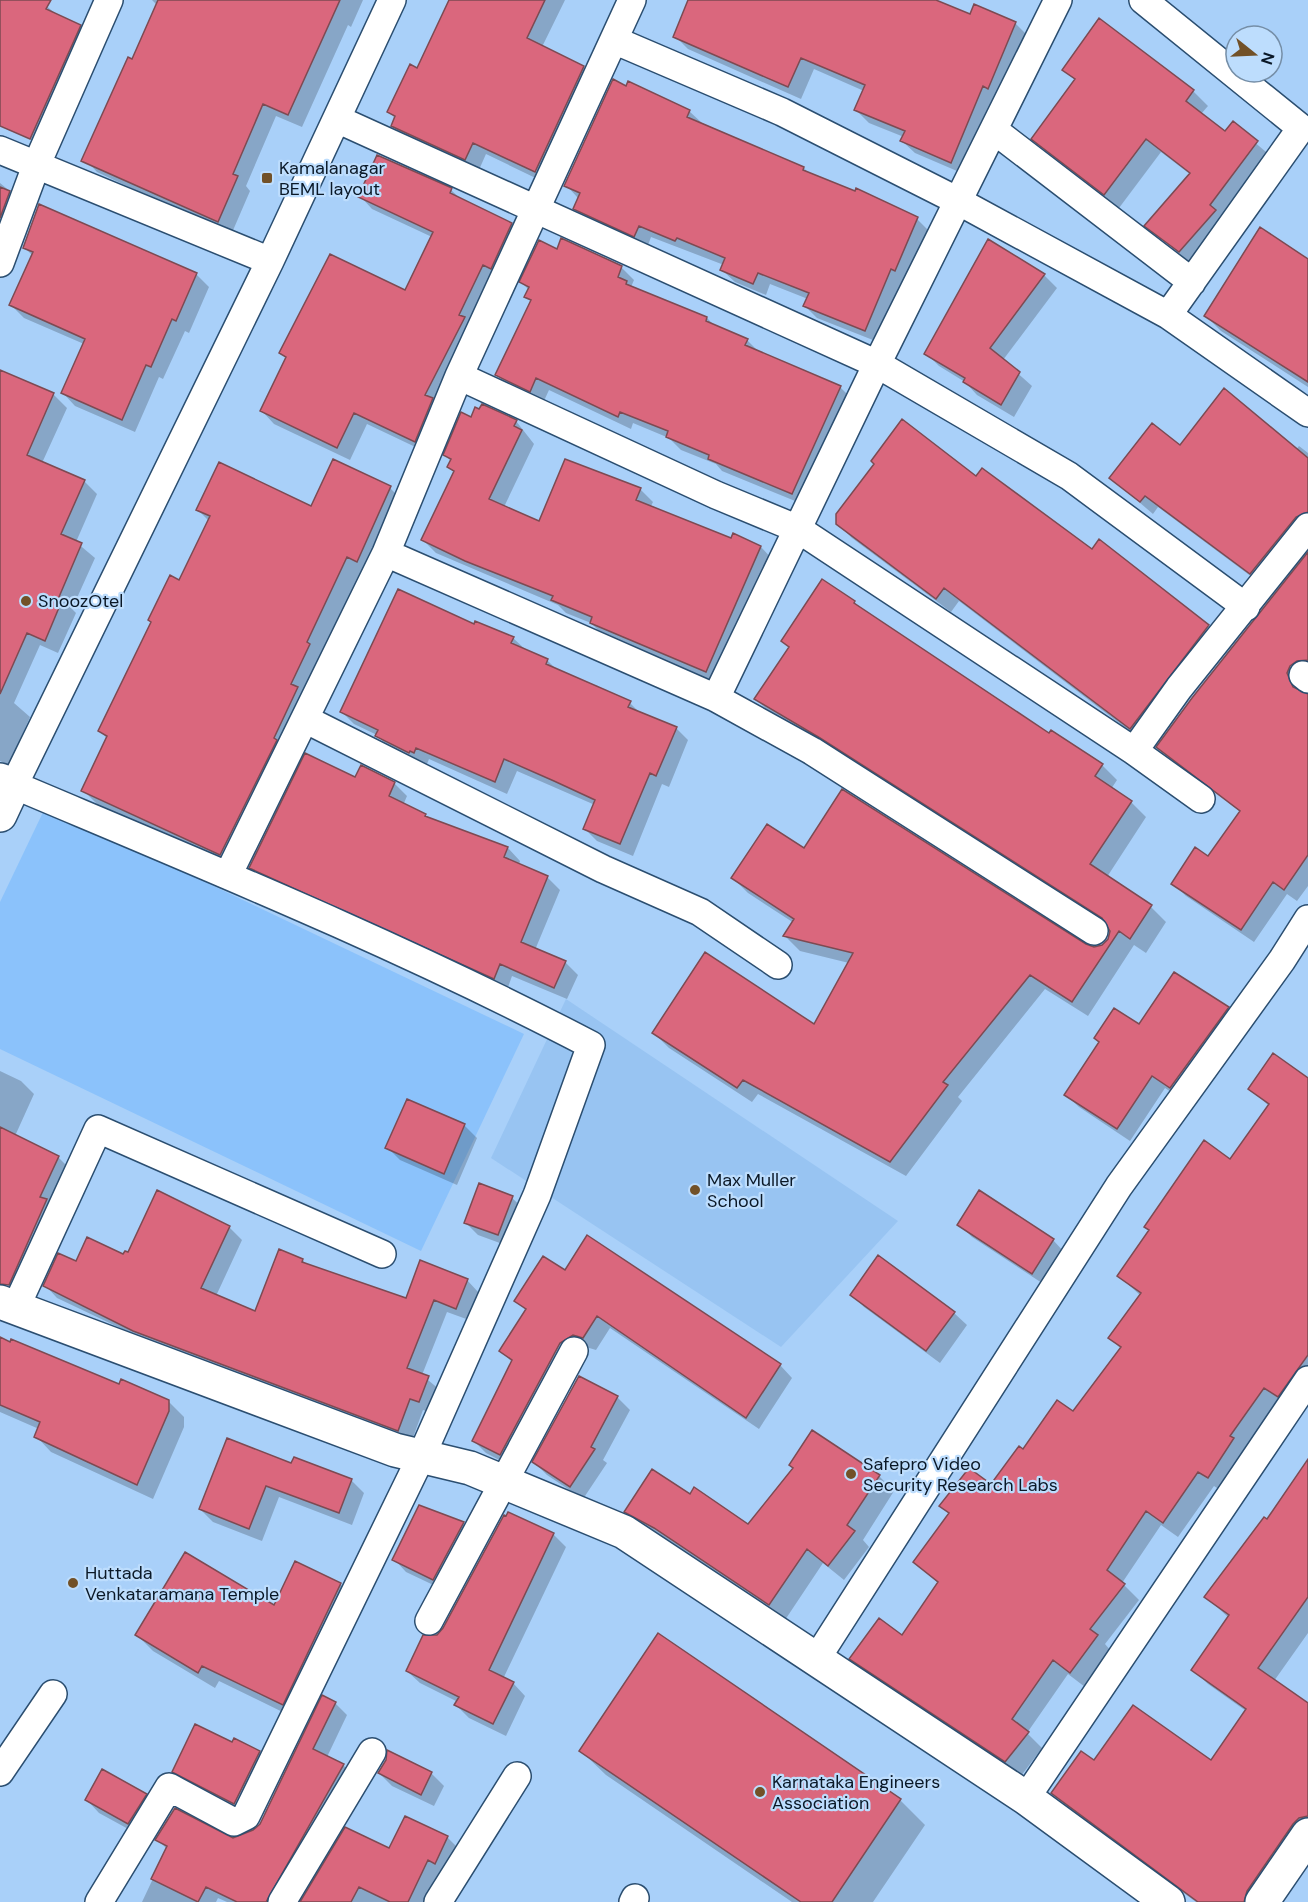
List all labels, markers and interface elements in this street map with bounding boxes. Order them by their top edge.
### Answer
north arrow [1224,24,1284,84]
text: N [1256,50,1280,67]
place label: Kamalanagar BEML layout [279,156,386,201]
marker: Kamalanagar BEML layout [260,171,274,185]
place label: SnoozOtel [38,589,123,613]
marker: SnoozOtel [19,594,33,608]
place label: Max Muller School [707,1168,796,1213]
marker: Max Muller School [688,1183,702,1197]
place label: Safepro Video Security Research Labs [863,1452,1058,1497]
marker: Safepro Video Security Research Labs [844,1467,858,1481]
place label: Huttada Venkataramana Temple [85,1561,279,1606]
marker: Huttada Venkataramana Temple [66,1576,80,1590]
place label: Karnataka Engineers Association [772,1770,940,1815]
marker: Karnataka Engineers Association [753,1785,767,1799]

